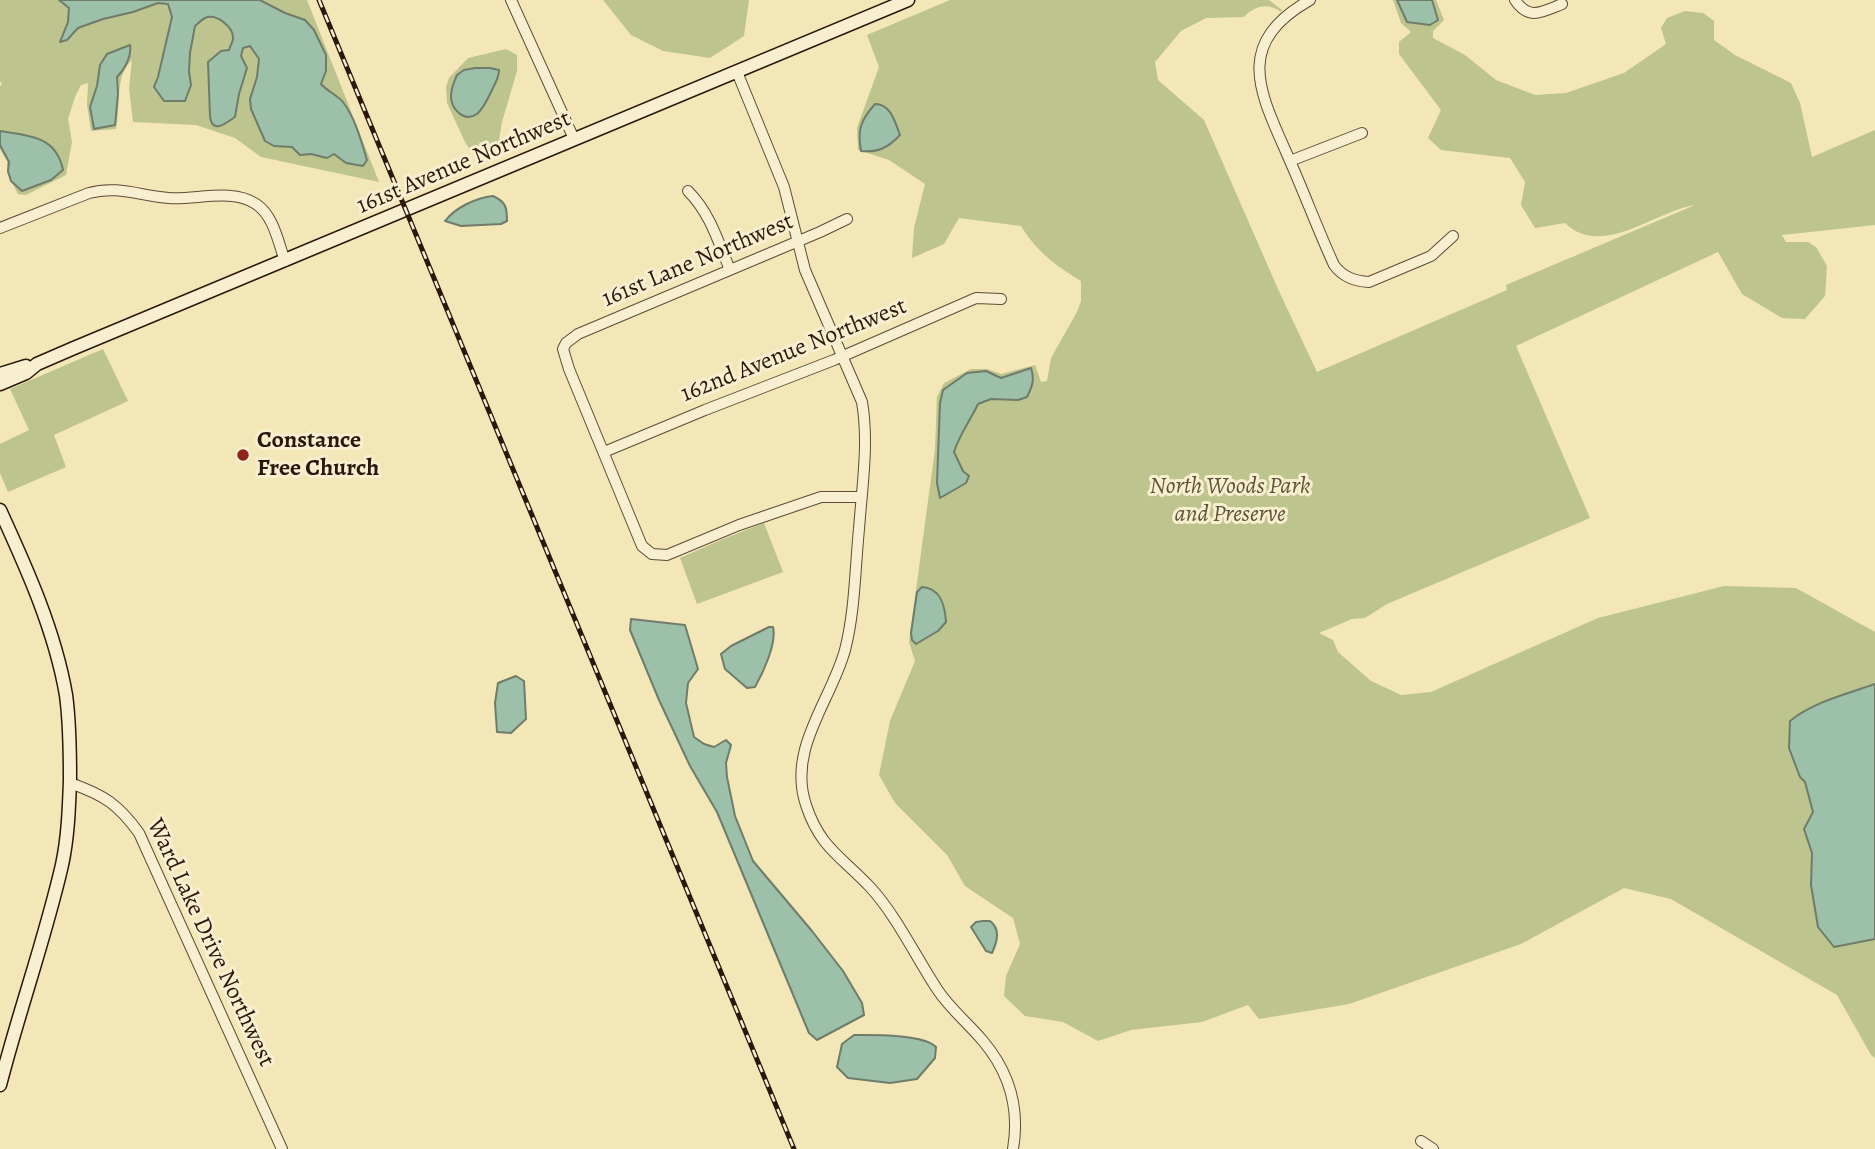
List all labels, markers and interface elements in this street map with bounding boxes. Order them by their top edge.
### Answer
street label: 161st Avenue Northwest [353,105,575,221]
street label: 161st Lane Northwest [598,208,798,314]
street label: 162nd Avenue Northwest [677,293,911,409]
place label: Constance Free Church [257,427,379,483]
marker: Constance Free Church [235,447,251,463]
park label: North Woods Park and Preserve [1150,473,1310,529]
street label: Ward Lake Drive Northwest [140,814,280,1072]

